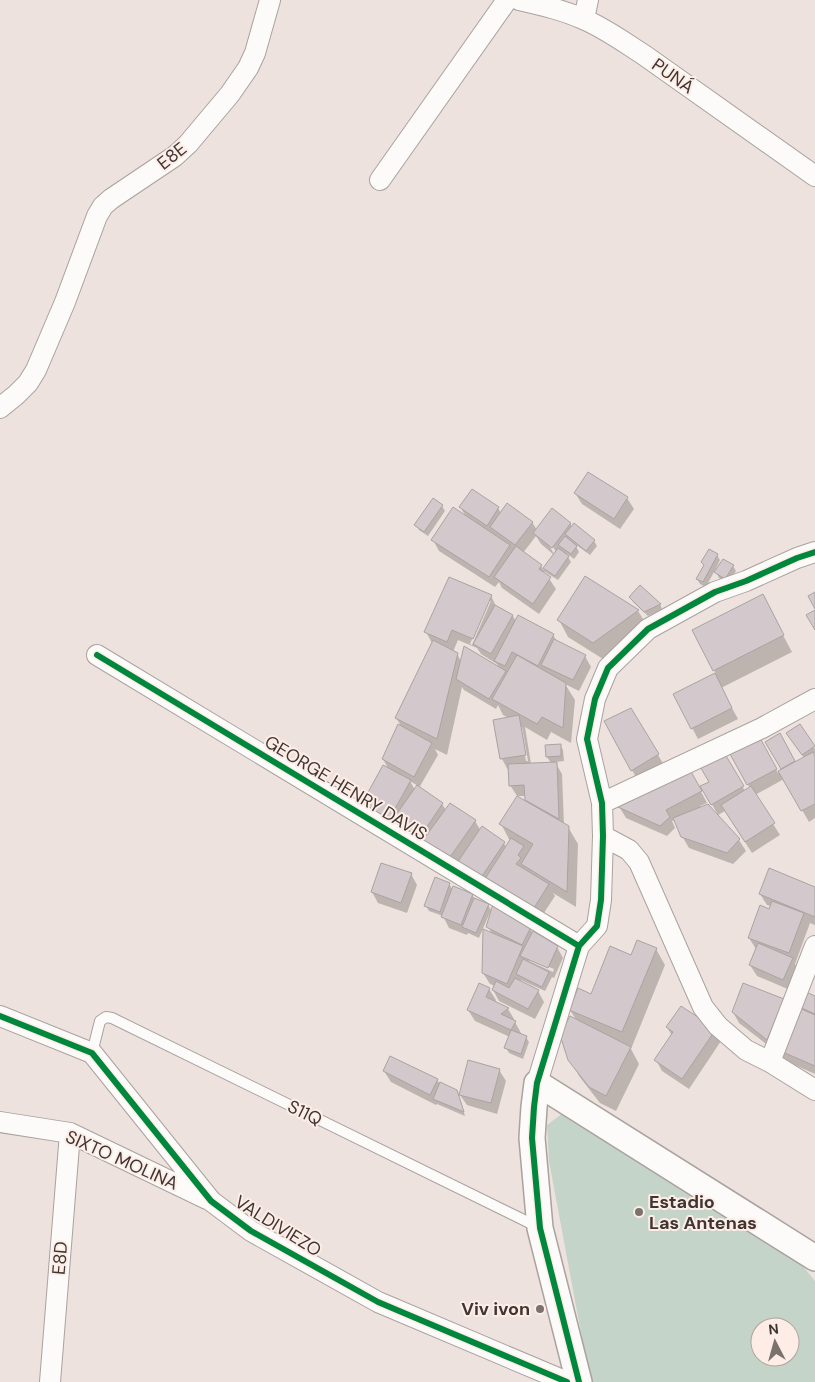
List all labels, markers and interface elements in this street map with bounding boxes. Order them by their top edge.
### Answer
street label: PUNÁ [647,53,699,99]
street label: E8E [152,137,192,175]
street label: GEORGE HENRY DAVIS [260,730,432,846]
street label: S11Q [284,1094,326,1132]
street label: SIXTO MOLINA [62,1124,182,1196]
street label: VALDIVIEZO [230,1190,326,1262]
place label: Estadio Las Antenas [649,1190,757,1235]
marker: Estadio Las Antenas [633,1206,645,1218]
street label: E8D [47,1240,73,1276]
place label: Viv ivon [461,1297,530,1321]
marker: Viv ivon [534,1303,546,1315]
north arrow [750,1317,800,1367]
text: N [768,1320,780,1339]

